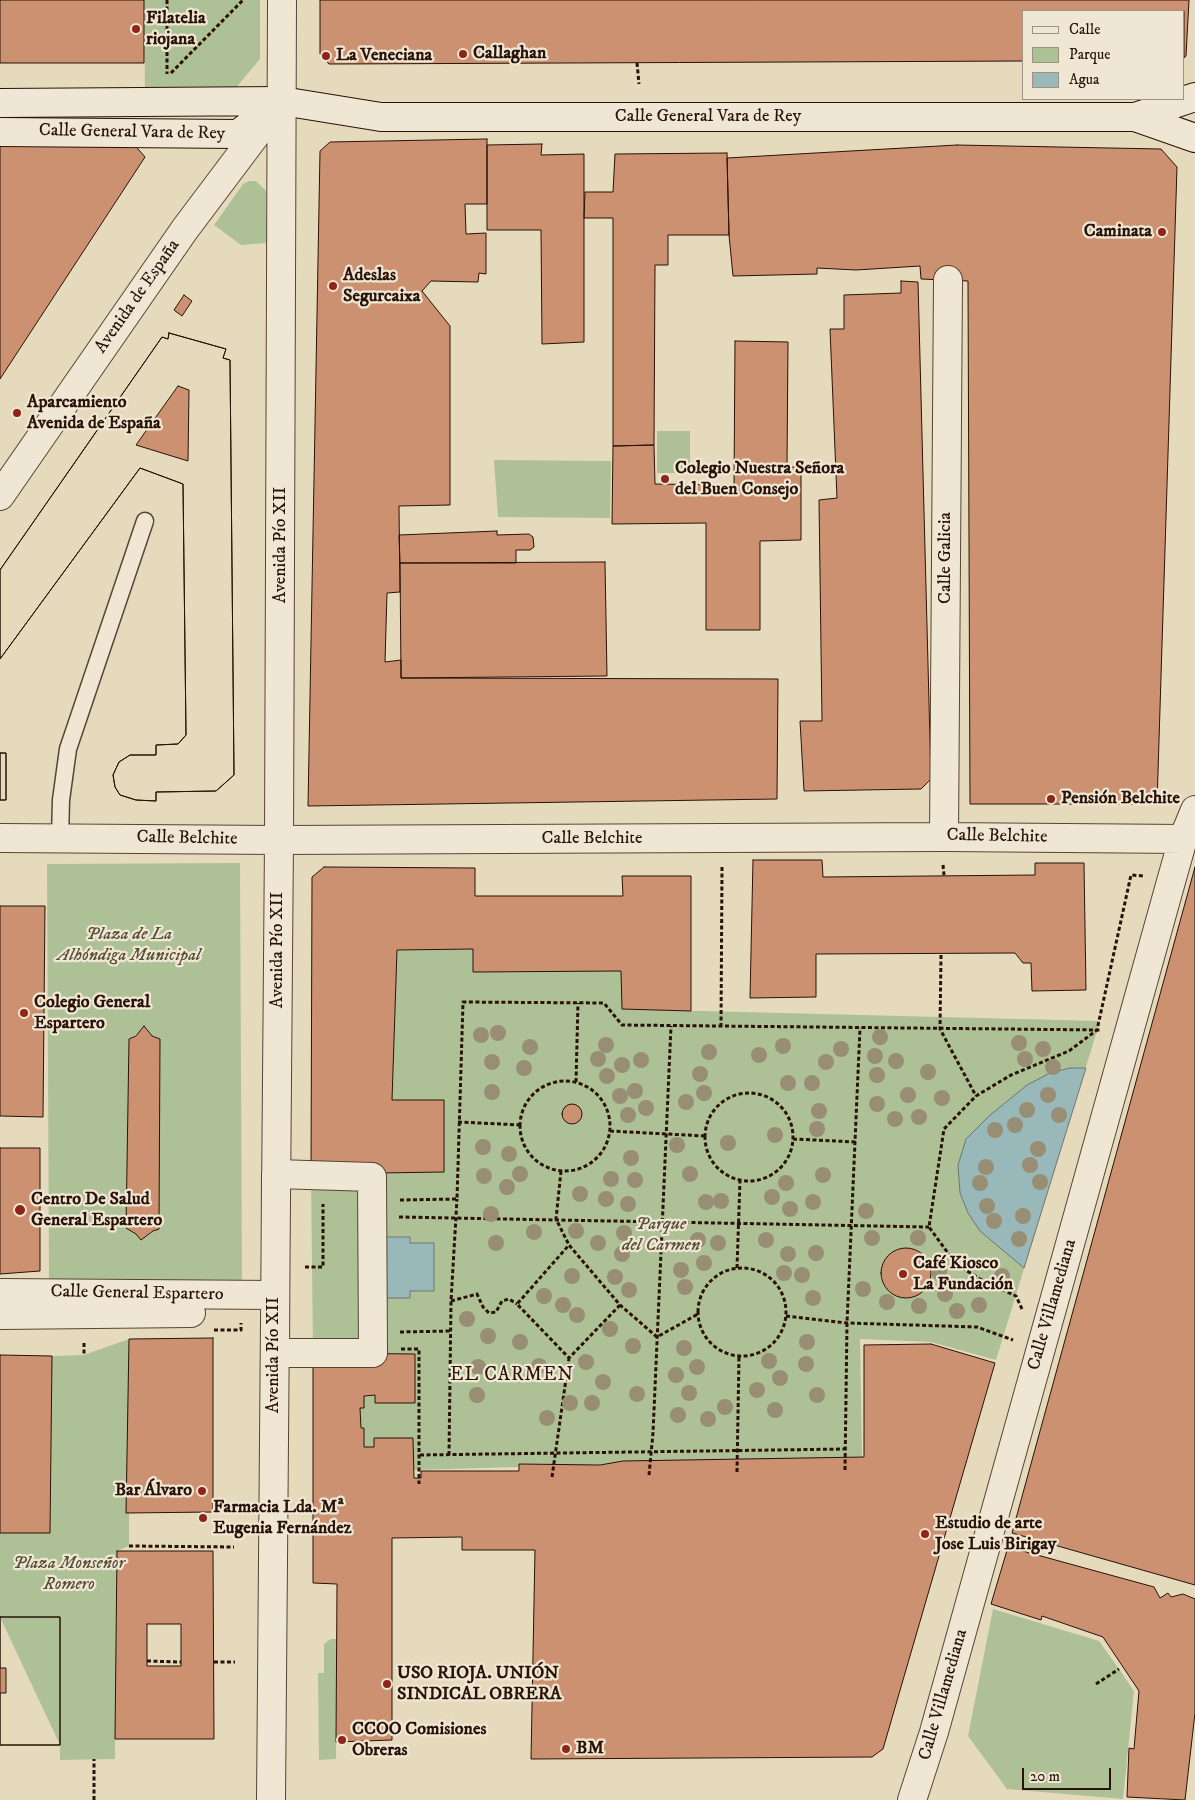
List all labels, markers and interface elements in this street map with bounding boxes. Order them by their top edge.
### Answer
place label: Filatelia riojana [146,8,206,50]
legend [1022,10,1185,100]
text: Calle [1069,20,1101,39]
marker: Filatelia riojana [130,23,142,35]
place label: Callaghan [473,43,546,65]
place label: La Veneciana [336,45,432,67]
text: Parque [1069,45,1110,64]
marker: Callaghan [457,48,469,60]
marker: La Veneciana [320,50,332,62]
text: Agua [1069,70,1099,89]
street label: Calle General Vara de Rey [615,106,801,128]
street label: Calle General Vara de Rey [39,121,225,145]
place label: Caminata [1084,221,1152,243]
marker: Caminata [1156,226,1168,238]
street label: Avenida de España [91,236,185,358]
place label: Adeslas Segurcaixa [343,265,421,308]
marker: Adeslas Segurcaixa [327,280,339,292]
place label: Aparcamiento Avenida de España [27,392,161,434]
marker: Aparcamiento Avenida de España [11,407,23,419]
place label: Colegio Nuestra Señora del Buen Consejo [675,458,844,500]
marker: Colegio Nuestra Señora del Buen Consejo [659,473,671,485]
street label: Avenida Pío XII [270,487,292,603]
street label: Calle Galicia [935,512,957,604]
place label: Pensión Belchite [1061,788,1180,810]
marker: Pensión Belchite [1045,793,1057,805]
street label: Calle Belchite [946,825,1048,849]
street label: Calle Belchite [136,827,238,851]
street label: Calle Belchite [542,828,642,850]
street label: Avenida Pío XII [267,892,289,1008]
park label: Plaza de La Alhóndiga Municipal [57,924,201,966]
place label: Colegio General Espartero [34,992,150,1034]
marker: Colegio General Espartero [18,1007,30,1019]
place label: Centro De Salud General Espartero [31,1189,162,1232]
marker: Centro De Salud General Espartero [13,1203,27,1217]
park label: Parque del Carmen [622,1214,700,1256]
street label: Calle Villamediana [1024,1237,1082,1373]
place label: Café Kiosco La Fundación [913,1253,1013,1296]
marker: Café Kiosco La Fundación [897,1268,909,1280]
street label: Calle General Espartero [50,1282,224,1306]
street label: Avenida Pío XII [263,1297,285,1413]
district label: EL CARMEN [449,1365,575,1387]
place label: Bar Álvaro [115,1480,192,1502]
marker: Bar Álvaro [196,1485,208,1497]
place label: Farmacia Lda. Mª Eugenia Fernández [213,1497,352,1540]
marker: Farmacia Lda. Mª Eugenia Fernández [197,1512,209,1524]
place label: Estudio de arte Jose Luis Birigay [935,1513,1056,1556]
marker: Estudio de arte Jose Luis Birigay [919,1528,931,1540]
park label: Plaza Monseñor Romero [13,1553,125,1596]
street label: Calle Villamediana [915,1627,973,1763]
place label: USO RIOJA. UNIÓN SINDICAL OBRERA [397,1663,561,1706]
marker: USO RIOJA. UNIÓN SINDICAL OBRERA [381,1678,393,1690]
place label: CCOO Comisiones Obreras [352,1719,486,1762]
marker: CCOO Comisiones Obreras [336,1734,348,1746]
place label: BM [576,1738,604,1760]
marker: BM [560,1743,572,1755]
scale bar [1025,1758,1114,1790]
text: 20 m [1030,1767,1060,1786]

